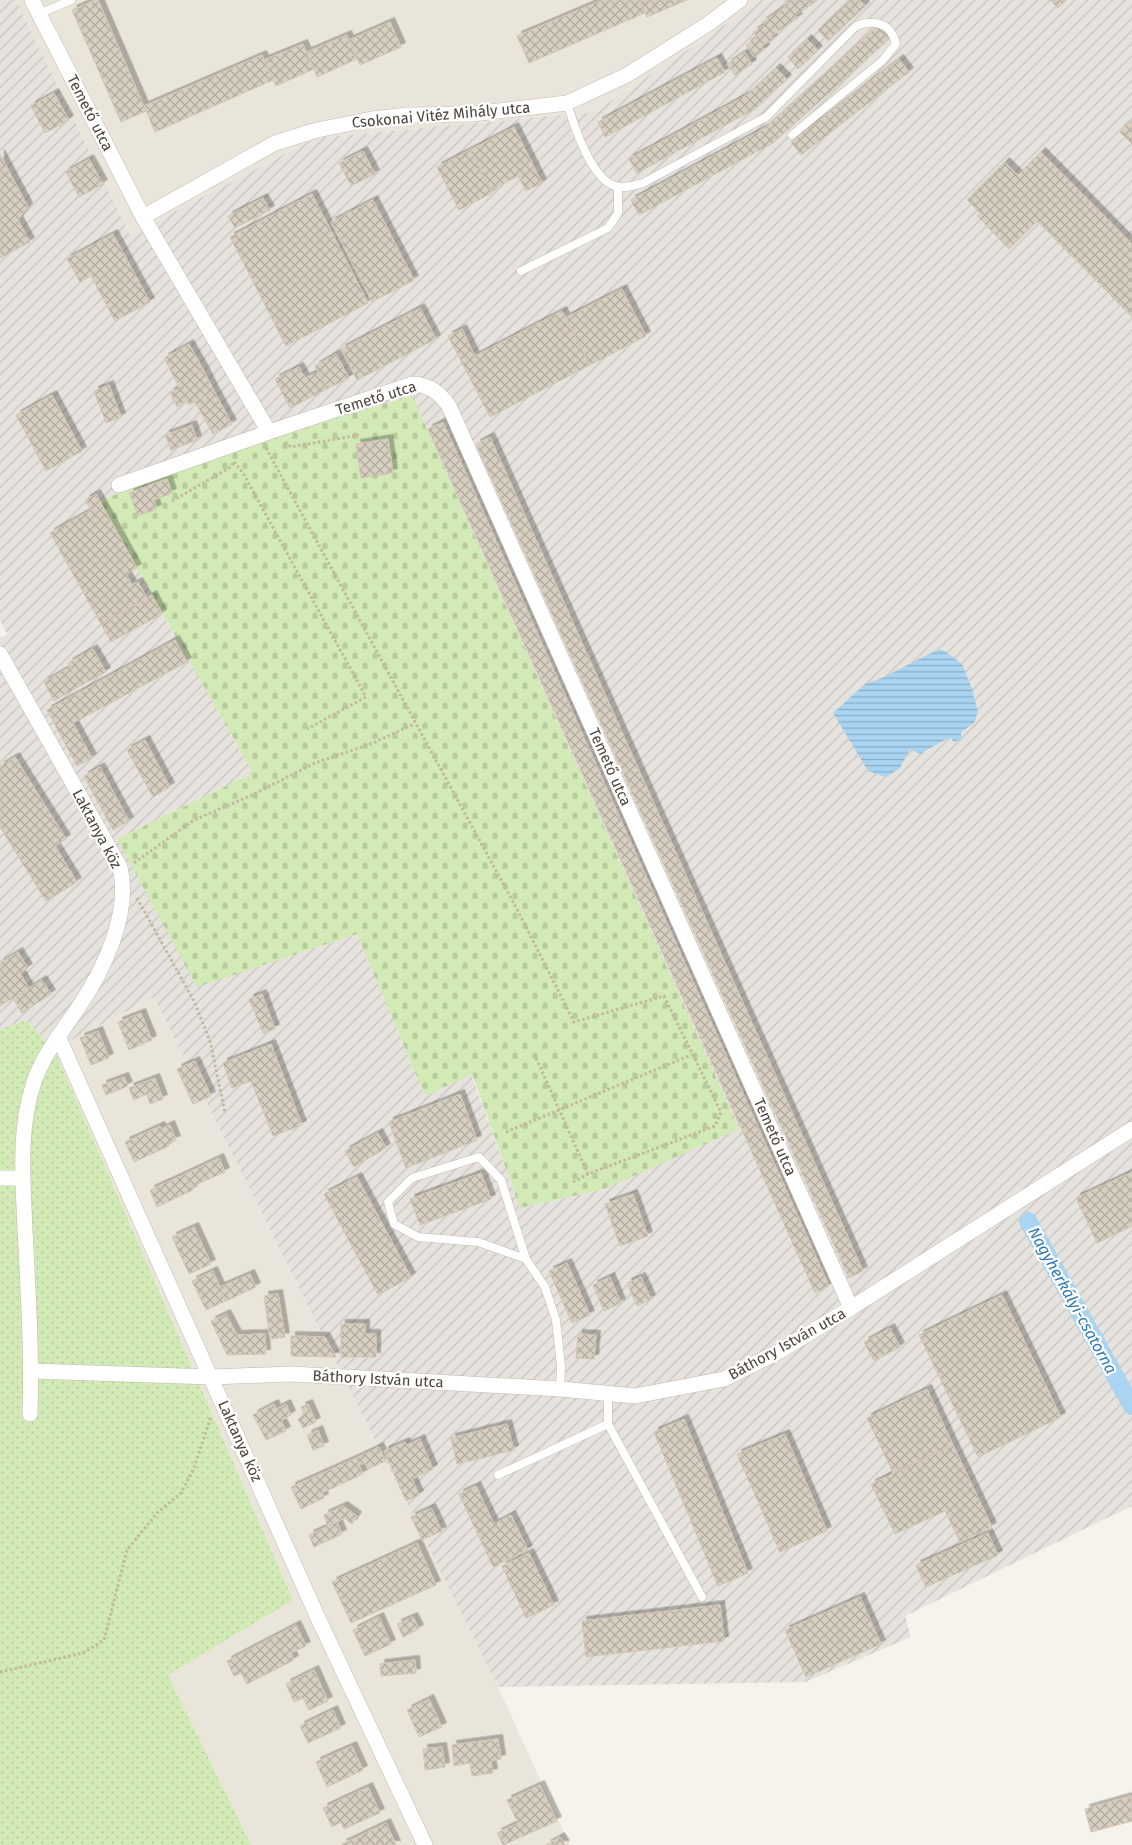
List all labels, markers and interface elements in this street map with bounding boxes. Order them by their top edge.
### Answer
street label: Temető utca [63,72,117,154]
street label: Csokonai Vitéz Mihály utca [351,98,531,132]
street label: Temető utca [334,377,418,419]
street label: Temető utca [585,725,635,809]
street label: Laktanya köz [69,786,126,872]
street label: Temető utca [750,1095,800,1179]
water label: Nagyherkályi-csatorna [1024,1224,1121,1377]
street label: Báthory István utca [725,1304,849,1384]
street label: Báthory István utca [312,1367,444,1391]
street label: Laktanya köz [214,1397,266,1485]

